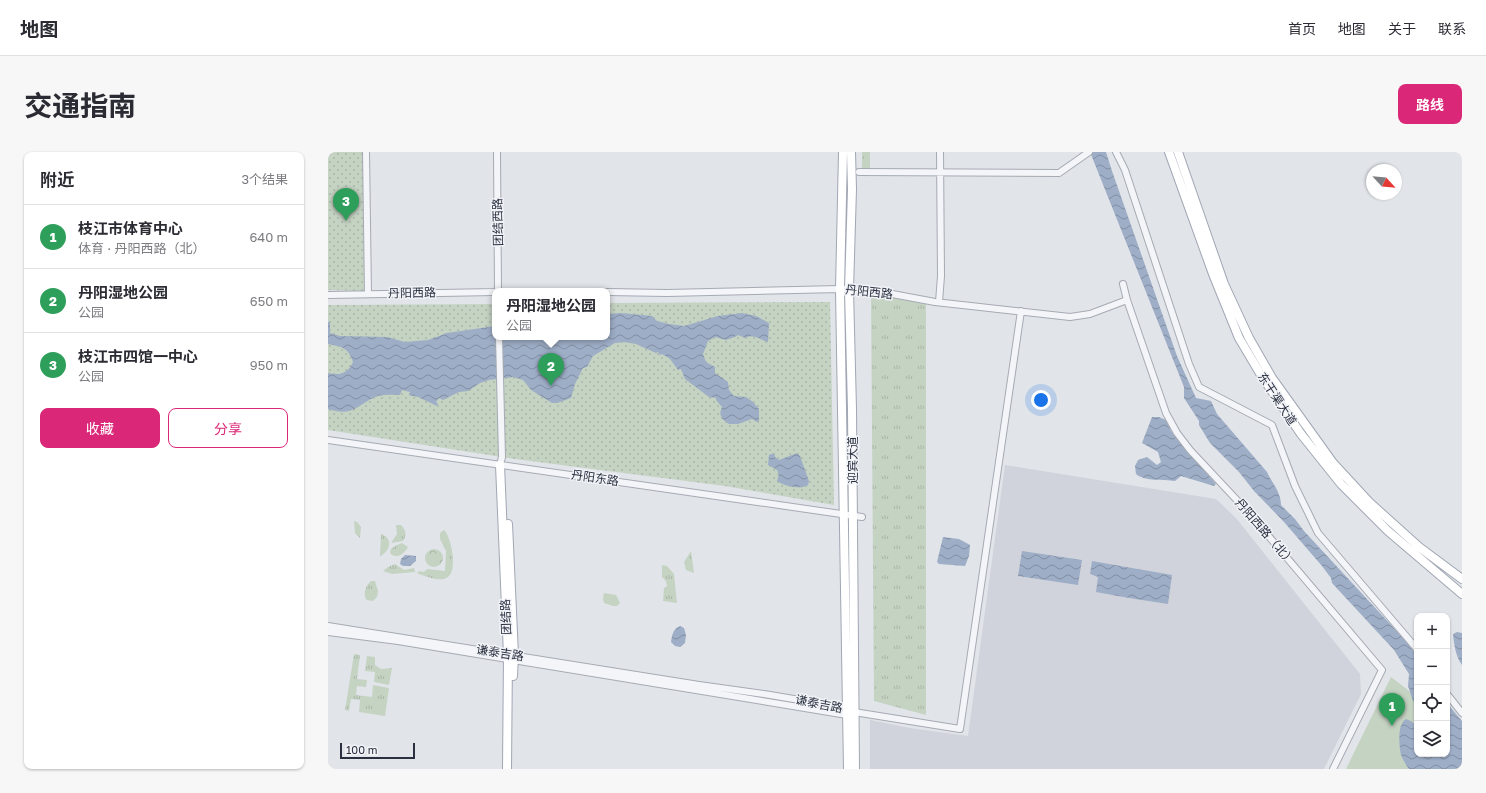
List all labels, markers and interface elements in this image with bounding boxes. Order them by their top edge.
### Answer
text: 地图 [20,17,58,40]
text: 首页 [1288,20,1316,37]
text: 地图 [1338,20,1366,37]
text: 关于 [1388,20,1416,37]
text: 联系 [1438,20,1466,37]
button: 路线 [1398,84,1462,124]
text: 交通指南 [24,89,136,122]
north arrow [1366,164,1402,200]
text: 附近 [40,169,74,190]
text: 3个结果 [241,171,288,187]
pin: 3 [333,188,359,221]
street label: 团结西路 [490,198,505,246]
text: 枝江市体育中心 [78,219,183,237]
text: 1 [50,229,56,245]
text: 640 m [249,229,288,245]
text: 体育 · 丹阳西路（北） [78,240,205,256]
street label: 丹阳西路 [844,282,894,301]
text: 丹阳湿地公园 [78,283,168,301]
street label: 丹阳西路 [388,285,436,300]
popup [492,288,610,340]
text: 2 [49,293,57,309]
text: 650 m [250,293,288,309]
text: 丹阳湿地公园 [506,296,596,314]
text: 公园 [78,304,104,320]
text: 公园 [506,317,532,333]
text: 枝江市四馆一中心 [78,347,198,365]
pin: 2 [538,353,564,386]
text: 3 [49,357,57,373]
text: 950 m [250,357,288,373]
text: 公园 [78,368,104,384]
street label: 东干渠大道 [1255,369,1300,428]
your location [1031,390,1051,410]
button: 收藏 [40,408,160,448]
button: 分享 [168,408,288,448]
street label: 迎宾大道 [845,436,860,484]
street label: 丹阳东路 [570,467,620,488]
street label: 丹阳西路（北） [1232,495,1299,568]
street label: 团结路 [497,599,514,635]
map controls [1414,613,1450,757]
button: + [1414,613,1450,649]
street label: 谦泰吉路 [475,641,525,664]
button: − [1414,649,1450,685]
button: locate [1414,685,1450,721]
street label: 谦泰吉路 [794,692,844,715]
pin: 1 [1379,693,1405,726]
button: layers [1414,721,1450,757]
scale bar [340,741,415,760]
text: 100 m [346,743,377,756]

